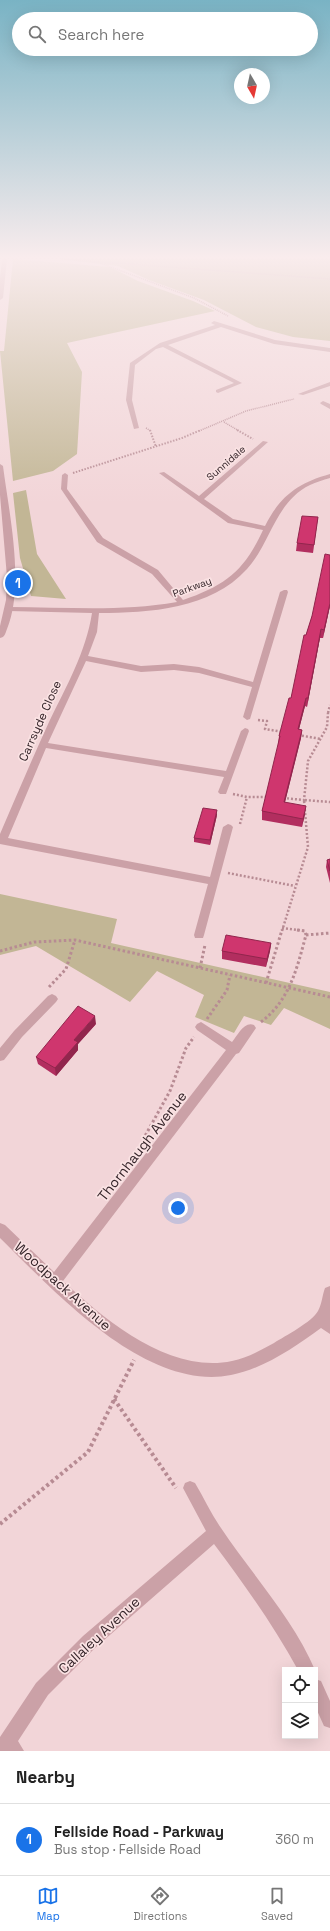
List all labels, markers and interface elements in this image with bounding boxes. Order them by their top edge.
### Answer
search box [12,12,318,56]
icon: search [26,23,48,45]
text: Search here [58,25,144,44]
north arrow [234,68,270,104]
street label: Sunnidale [204,442,248,483]
pin: 1 [5,568,31,598]
street label: Parkway [171,574,213,600]
street label: Carrsyde Close [15,678,65,764]
street label: Thornhaugh Avenue [93,1087,191,1205]
your location [168,1198,188,1218]
street label: Woodpack Avenue [11,1238,115,1334]
street label: Callaley Avenue [54,1593,144,1677]
map controls [282,1667,318,1739]
button: locate [282,1667,318,1703]
button: layers [282,1703,318,1739]
text: Nearby [16,1766,75,1788]
text: Fellside Road - Parkway [54,1822,224,1841]
text: 1 [26,1831,32,1848]
text: 360 m [275,1831,314,1848]
text: Bus stop · Fellside Road [54,1841,201,1858]
tab: Map [37,1885,60,1923]
tab: Directions [133,1885,187,1923]
tab: Saved [261,1885,293,1923]

